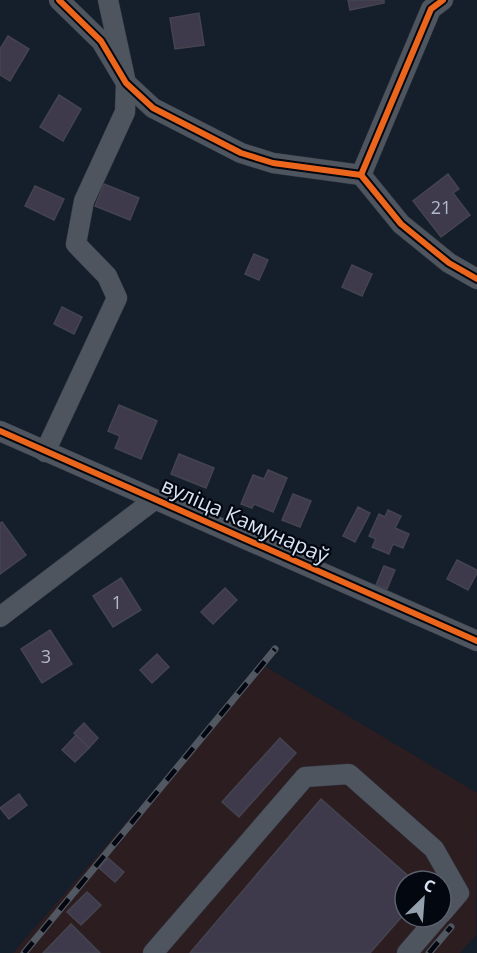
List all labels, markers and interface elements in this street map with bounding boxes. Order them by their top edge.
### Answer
house number: 21 [431,195,451,219]
street label: вуліца Камунараў [157,471,334,570]
house number: 1 [112,590,122,614]
house number: 3 [41,644,51,668]
north arrow [393,869,453,929]
text: С [420,873,439,898]

